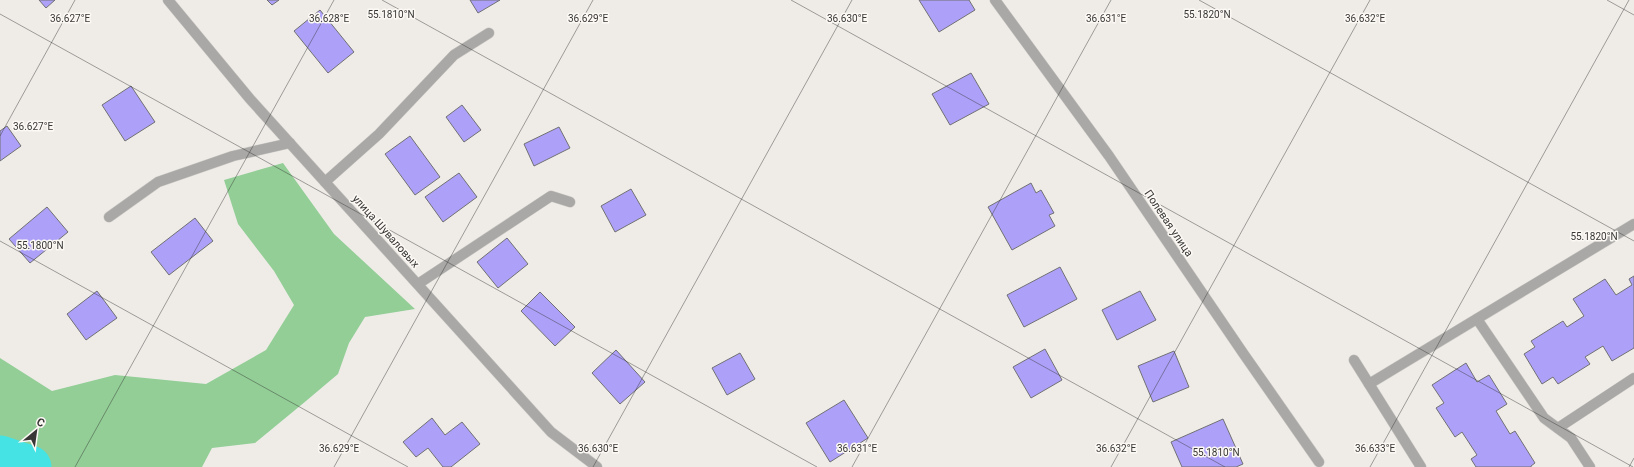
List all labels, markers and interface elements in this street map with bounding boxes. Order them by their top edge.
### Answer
text: 55.1810°N [367,9,415,20]
text: 55.1820°N [1183,9,1231,20]
text: 36.627°E [50,13,90,24]
text: 36.628°E [309,13,349,24]
text: 36.629°E [568,13,608,24]
text: 36.630°E [827,13,867,24]
text: 36.631°E [1086,13,1126,24]
text: 36.632°E [1345,13,1385,24]
text: 36.627°E [13,121,53,132]
street label: Полевая улица [1142,188,1196,259]
street label: улица Шуваловых [349,192,422,271]
text: 55.1820°N [1570,231,1618,242]
text: 55.1800°N [16,240,64,251]
north arrow [16,411,56,451]
text: С [34,415,47,430]
text: 36.629°E [319,443,359,454]
text: 36.630°E [578,443,618,454]
text: 36.631°E [837,443,877,454]
text: 36.632°E [1096,443,1136,454]
text: 36.633°E [1355,443,1395,454]
text: 55.1810°N [1192,447,1240,458]

